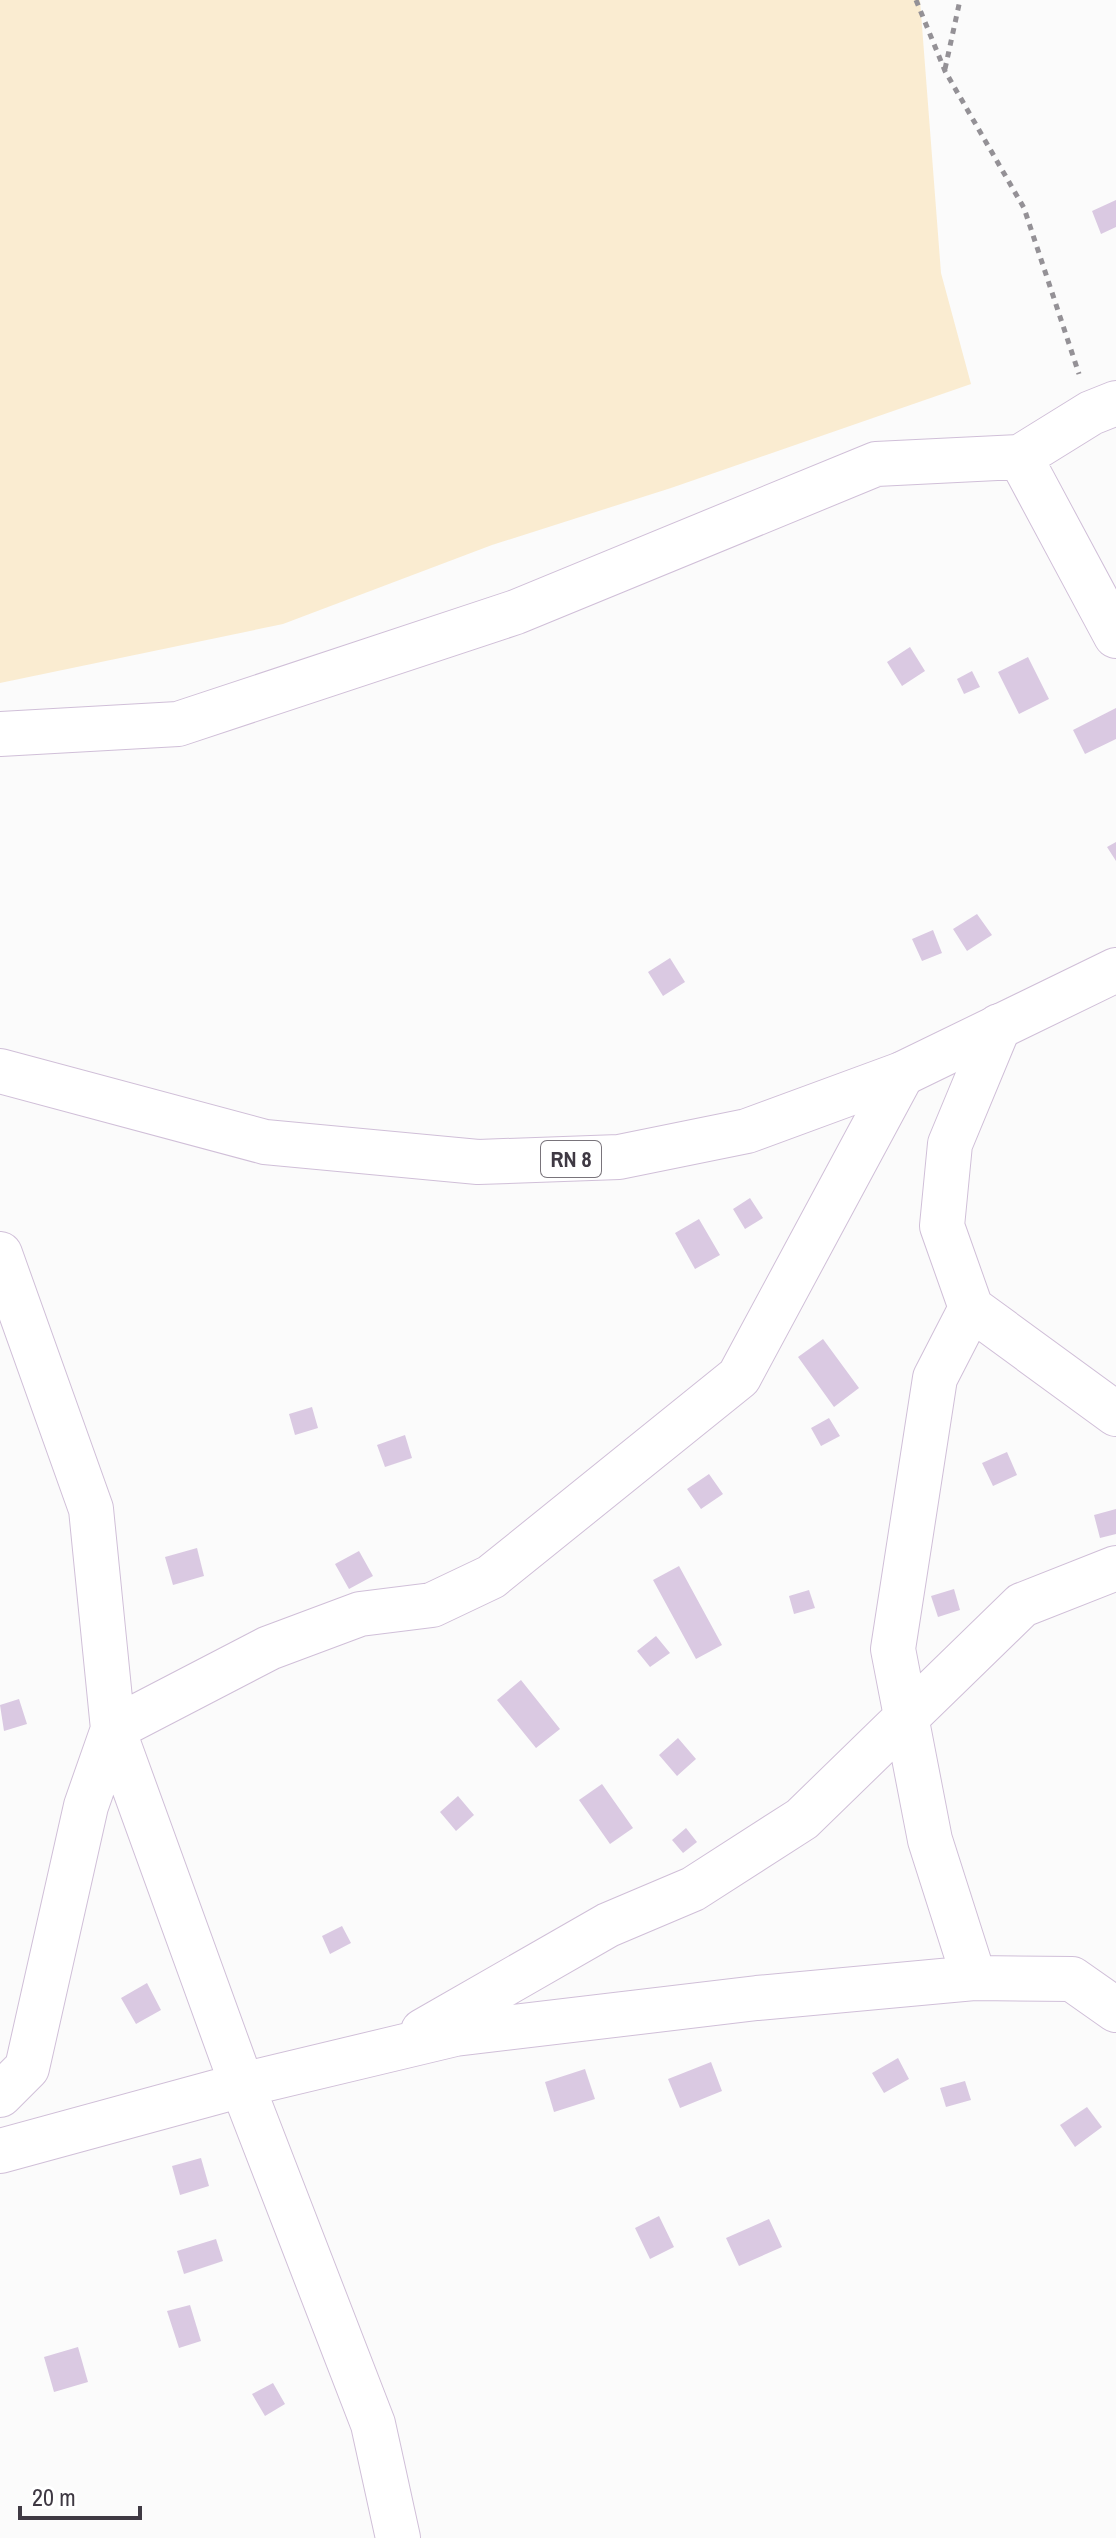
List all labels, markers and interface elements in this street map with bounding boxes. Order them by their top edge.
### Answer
road number: RN 8 [541,1141,601,1177]
scale bar [20,2470,140,2520]
text: 20 m [32,2481,76,2513]

